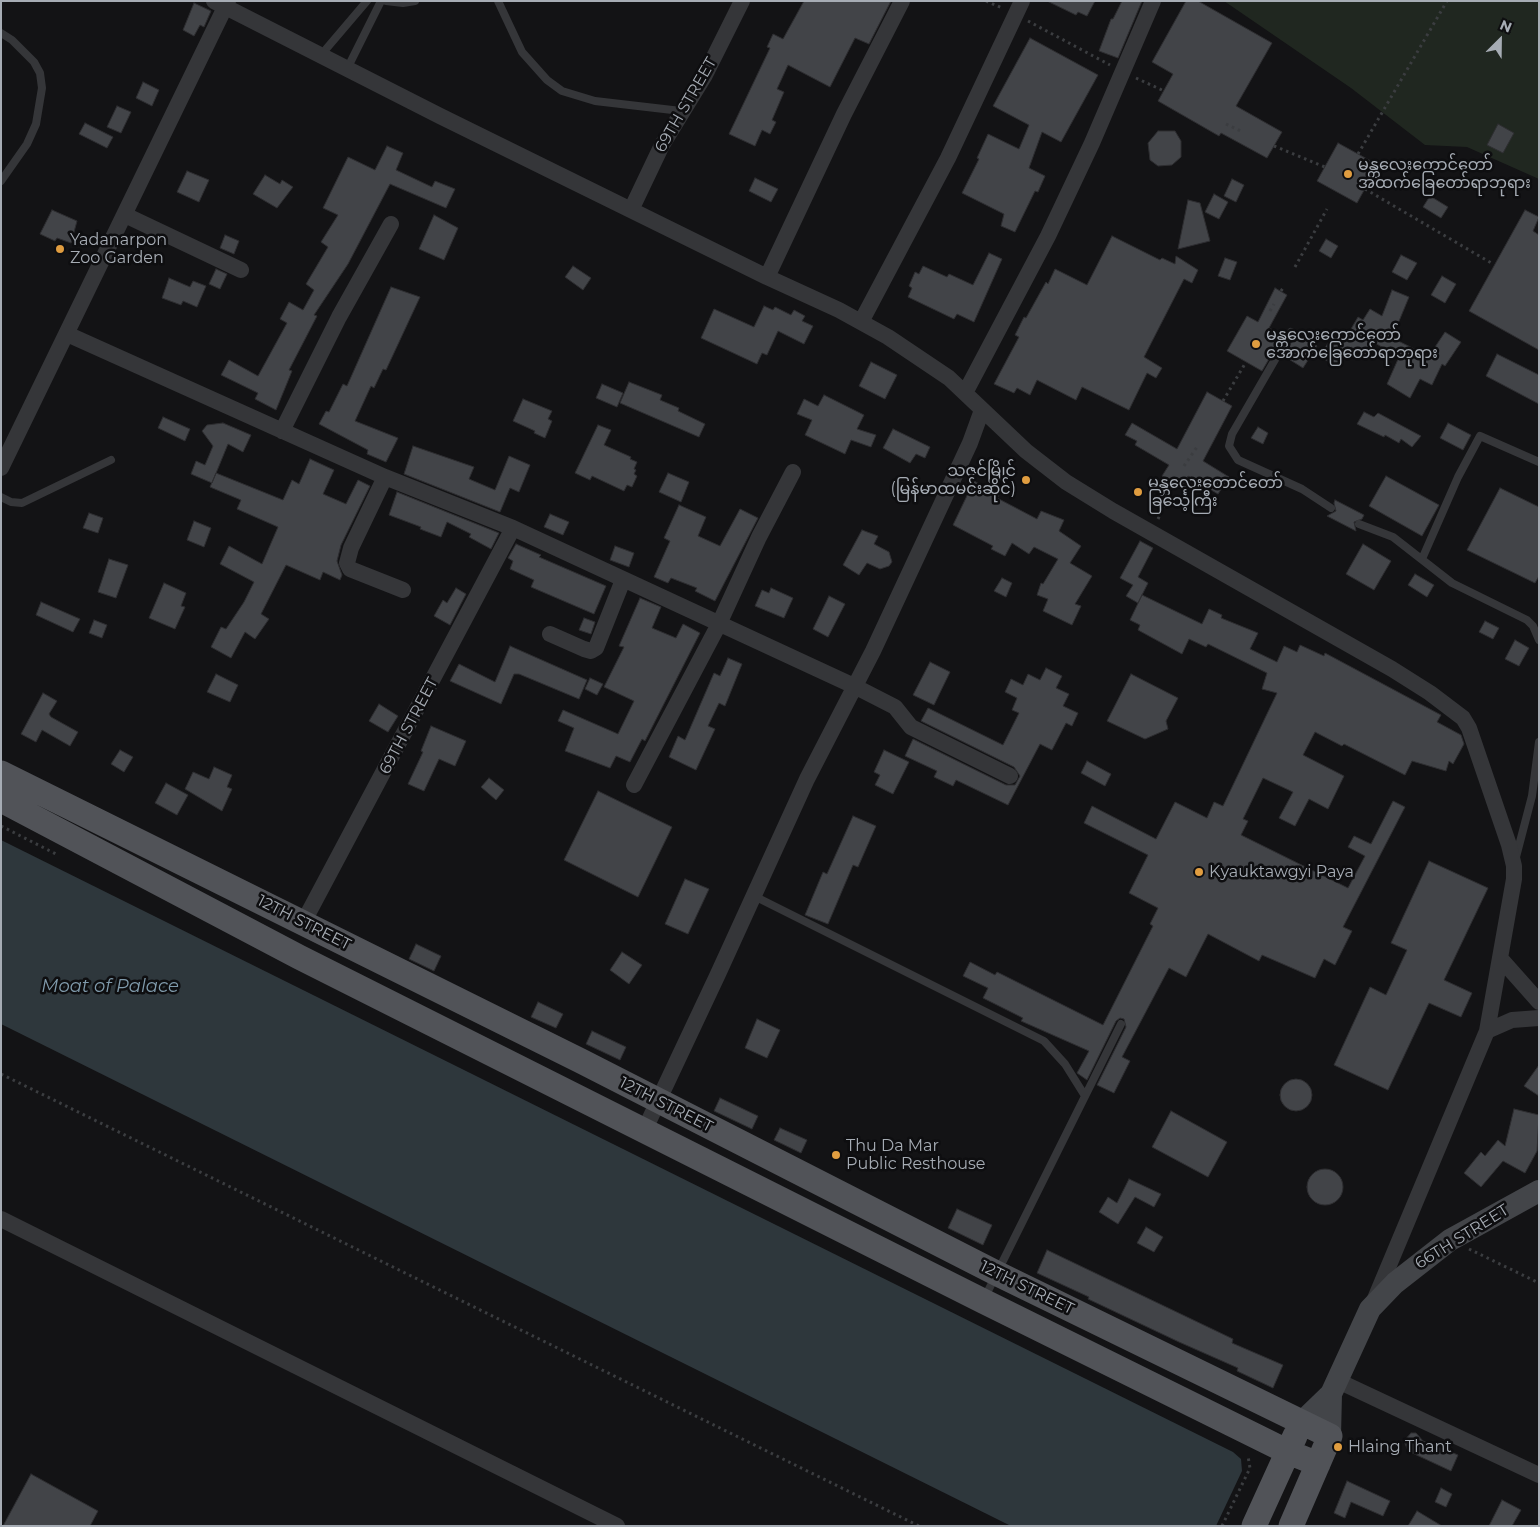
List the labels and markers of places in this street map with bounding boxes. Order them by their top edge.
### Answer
place label: မန္တ‌လေးတောင်တော် အထက်ခြေတော်ရာဘုရား‌ [1358,155,1531,193]
marker: မန္တ‌လေးတောင်တော် အထက်ခြေတော်ရာဘုရား‌ [1342,168,1354,180]
place label: Yadanarpon Zoo Garden [70,230,167,268]
marker: Yadanarpon Zoo Garden [54,243,66,255]
place label: မန္တ‌လေးတောင်တော် အောက်ခြေတော်ရာဘုရား‌ [1266,325,1438,363]
marker: မန္တ‌လေးတောင်တော် အောက်ခြေတော်ရာဘုရား‌ [1250,338,1262,350]
place label: သဇင်မြိုင် (မြန်မာထမင်းဆိုင်) [891,461,1016,499]
place label: မန္တလေးတောင်တော် ‌ခြင်္သေ့ကြီး [1148,473,1283,511]
marker: သဇင်မြိုင် (မြန်မာထမင်းဆိုင်) [1020,474,1032,486]
marker: မန္တလေးတောင်တော် ‌ခြင်္သေ့ကြီး [1132,486,1144,498]
place label: Kyauktawgyi Paya [1209,862,1354,882]
marker: Kyauktawgyi Paya [1193,866,1205,878]
place label: Thu Da Mar Public Resthouse [846,1136,986,1174]
marker: Thu Da Mar Public Resthouse [830,1149,842,1161]
place label: Hlaing Thant [1348,1437,1452,1457]
marker: Hlaing Thant [1332,1441,1344,1453]

